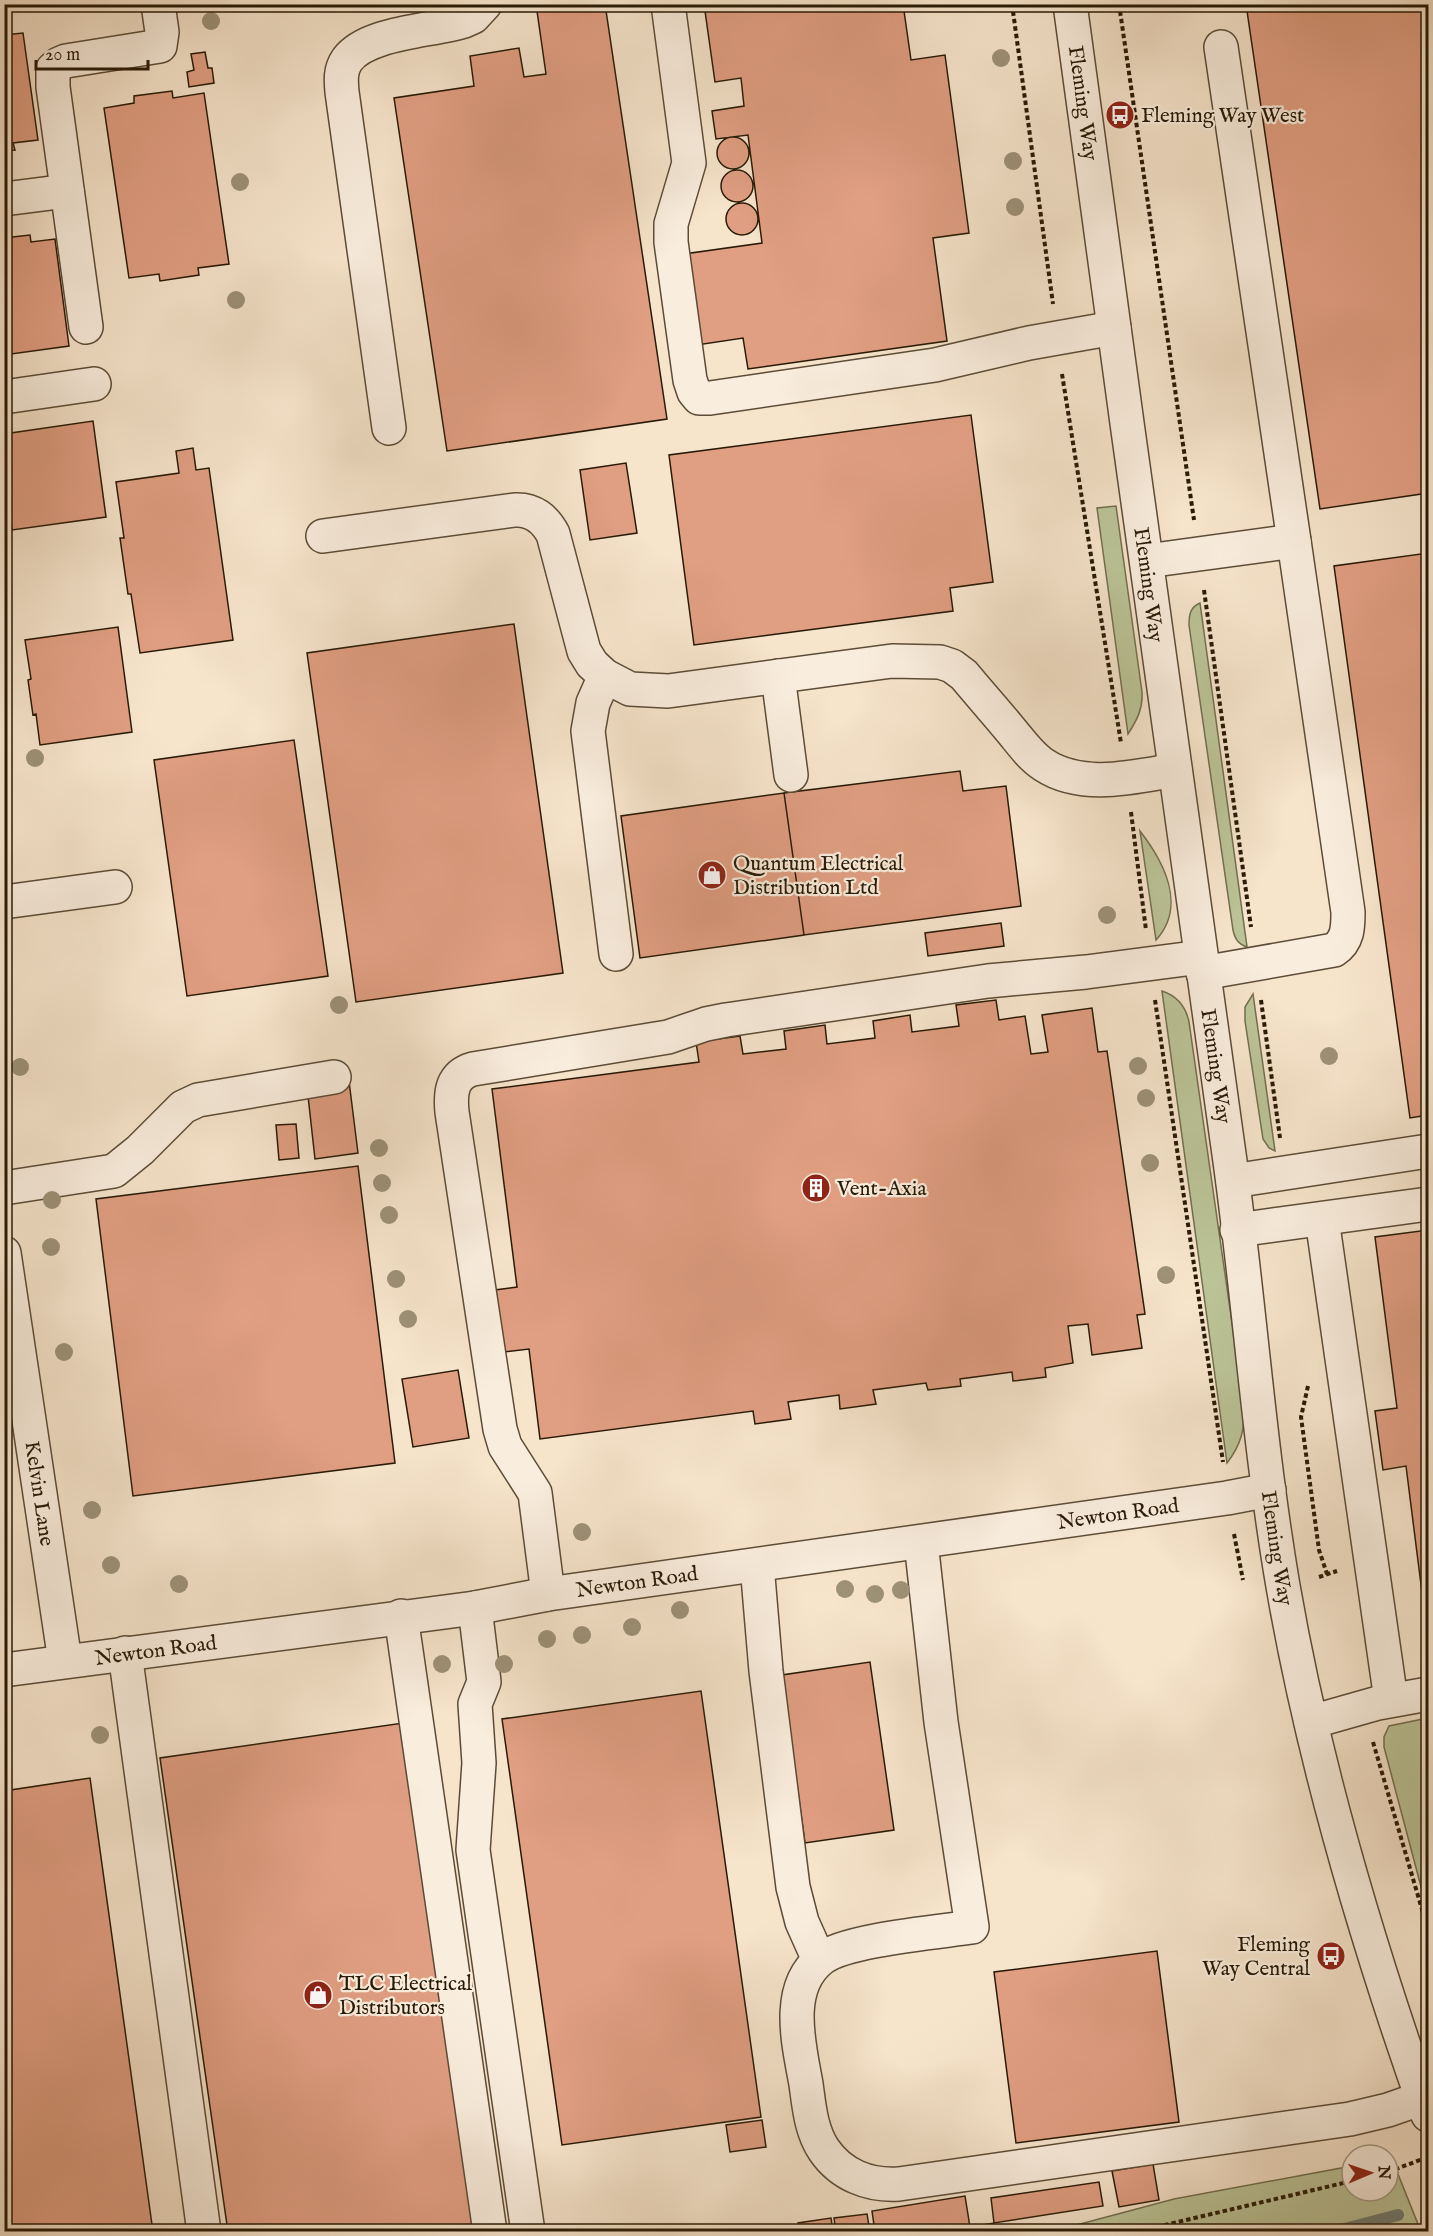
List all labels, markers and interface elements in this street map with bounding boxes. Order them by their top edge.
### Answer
scale bar [36,33,148,71]
text: 20 m [45,44,80,67]
street label: Fleming Way [1061,44,1103,163]
bus stop icon: Fleming Way West [1104,99,1136,131]
place label: Fleming Way West [1141,103,1304,130]
street label: Fleming Way [1126,526,1169,645]
place label: Quantum Electrical Distribution Ltd [733,851,904,902]
shop icon: Quantum Electrical Distribution Ltd [696,859,728,891]
street label: Fleming Way [1193,1007,1237,1126]
building icon: Vent-Axia [800,1172,832,1204]
place label: Vent-Axia [836,1176,927,1203]
street label: Kelvin Lane [17,1439,60,1548]
street label: Fleming Way [1254,1489,1298,1608]
street label: Newton Road [1055,1493,1182,1537]
street label: Newton Road [574,1561,700,1605]
street label: Newton Road [93,1630,219,1673]
place label: Fleming Way Central [1202,1932,1311,1983]
bus stop icon: Fleming Way Central [1315,1940,1347,1972]
place label: TLC Electrical Distributors [339,1971,472,2022]
shop icon: TLC Electrical Distributors [302,1979,334,2011]
north arrow [1340,2143,1400,2203]
text: N [1373,2164,1393,2180]

